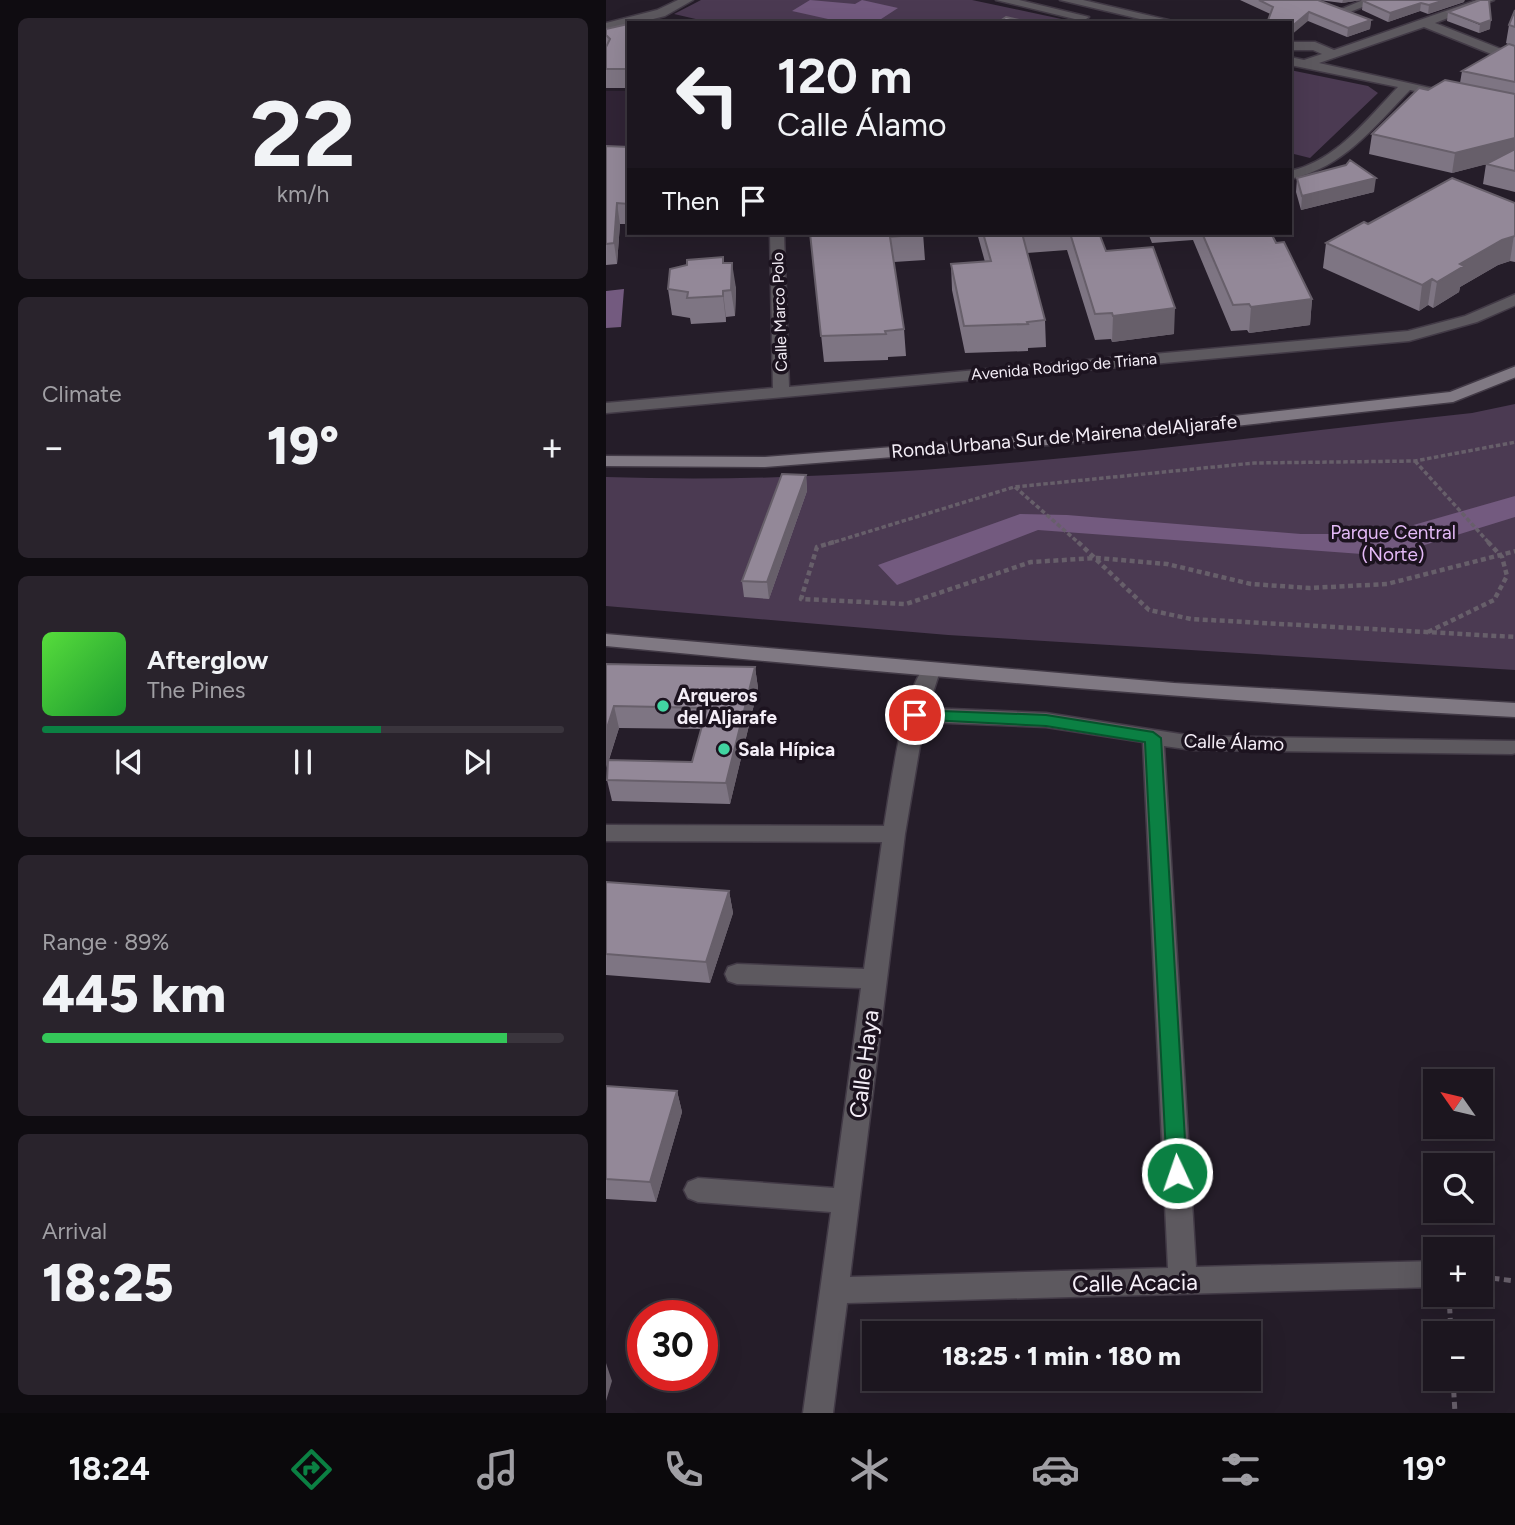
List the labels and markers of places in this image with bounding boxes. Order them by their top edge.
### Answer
place label: Arqueros del Aljarafe [677,684,777,729]
pin [885,685,945,745]
marker: Arqueros del Aljarafe [655,698,671,714]
place label: Sala Hípica [738,738,835,761]
marker: Sala Hípica [716,741,732,757]

